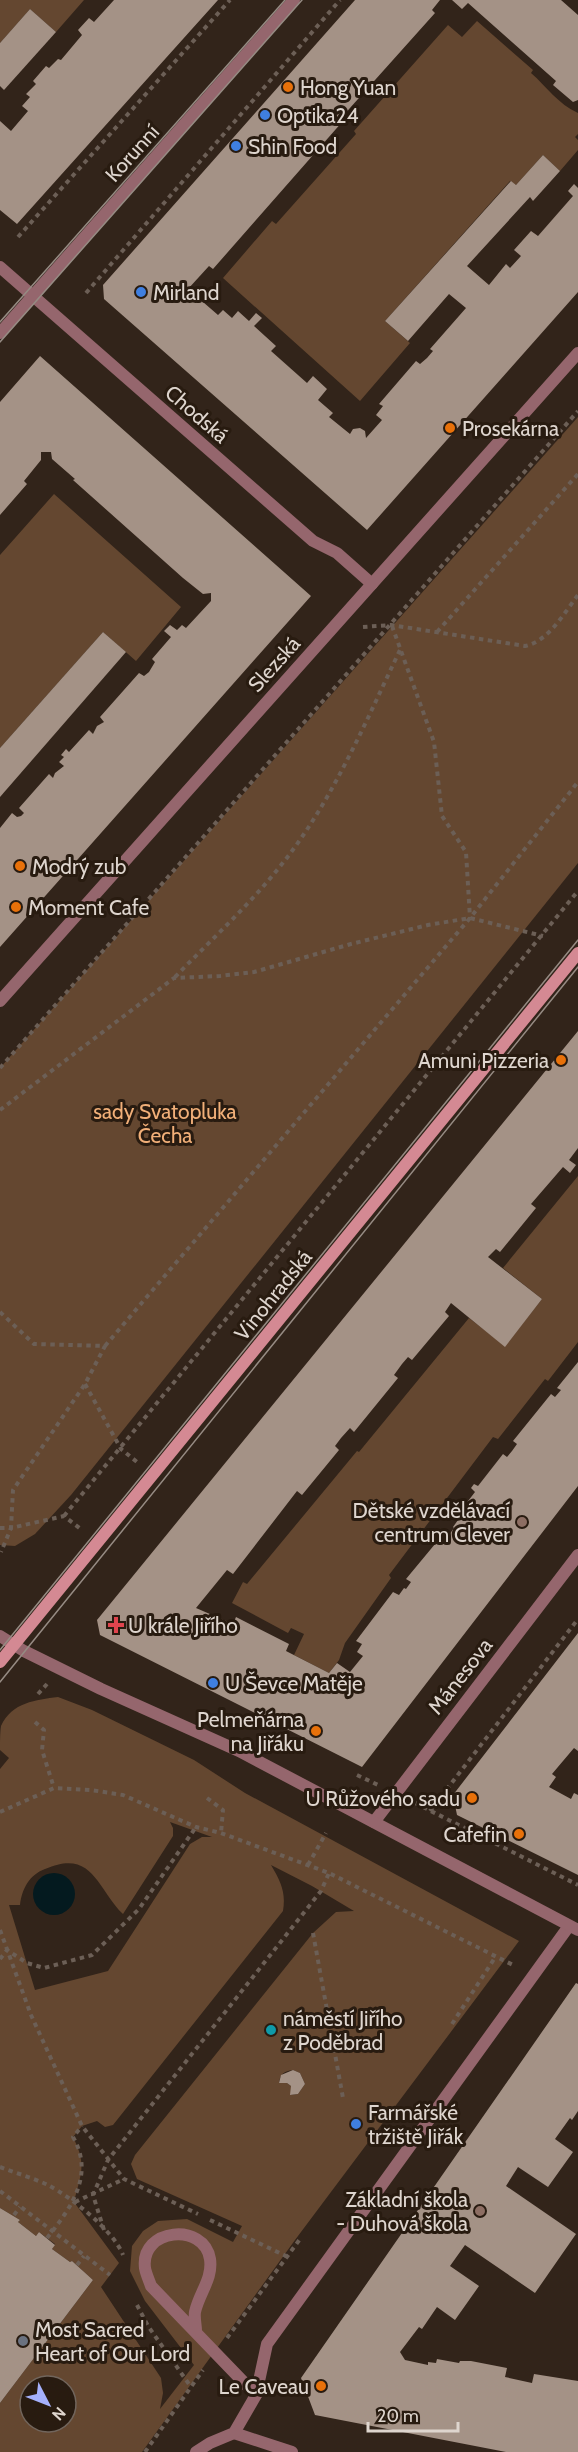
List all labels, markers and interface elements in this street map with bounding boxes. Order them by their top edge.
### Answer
place label: Hong Yuan [300,75,396,100]
marker: Hong Yuan [281,80,295,94]
place label: Optika24 [277,103,359,128]
marker: Optika24 [258,108,272,122]
street label: Korunní [100,119,165,187]
place label: Shin Food [248,134,337,159]
marker: Shin Food [229,139,243,153]
place label: Mirland [153,280,219,305]
marker: Mirland [134,285,148,299]
street label: Chodská [160,380,234,448]
place label: Prosekárna [462,416,559,441]
marker: Prosekárna [443,421,457,435]
street label: Slezská [243,631,305,697]
place label: Modrý zub [32,854,127,879]
marker: Modrý zub [13,859,27,873]
place label: Moment Cafe [28,895,150,920]
marker: Moment Cafe [9,900,23,914]
place label: Amuni Pizzeria [418,1048,549,1073]
marker: Amuni Pizzeria [554,1053,568,1067]
park label: sady Svatopluka Čecha [93,1099,237,1148]
street label: Vinohradská [229,1245,317,1345]
place label: Dětské vzdělávací centrum Clever [352,1498,511,1547]
marker: Dětské vzdělávací centrum Clever [515,1515,529,1529]
place label: U krále Jiřího [128,1613,238,1638]
marker: U krále Jiřího [109,1618,123,1632]
street label: Mánesova [422,1633,498,1719]
place label: U Ševce Matěje [225,1671,363,1697]
marker: U Ševce Matěje [206,1676,220,1690]
place label: Pelmeňárna na Jiřáku [197,1707,304,1756]
marker: Pelmeňárna na Jiřáku [309,1724,323,1738]
place label: U Růžového sadu [305,1786,460,1811]
marker: U Růžového sadu [465,1791,479,1805]
place label: Cafefin [443,1822,507,1847]
marker: Cafefin [512,1827,526,1841]
place label: náměstí Jiřího z Poděbrad [283,2006,403,2055]
marker: náměstí Jiřího z Poděbrad [264,2023,278,2037]
place label: Farmářské tržiště Jiřák [368,2100,464,2149]
marker: Farmářské tržiště Jiřák [349,2117,363,2131]
place label: Základní škola - Duhová škola [336,2187,468,2236]
marker: Základní škola - Duhová škola [473,2204,487,2218]
place label: Most Sacred Heart of Our Lord [35,2317,190,2366]
marker: Most Sacred Heart of Our Lord [16,2334,30,2348]
north arrow [18,2374,78,2434]
place label: Le Caveau [219,2374,309,2399]
marker: Le Caveau [314,2379,328,2393]
scale bar [368,2395,458,2433]
text: N [48,2403,70,2424]
text: 20 m [377,2405,419,2427]

